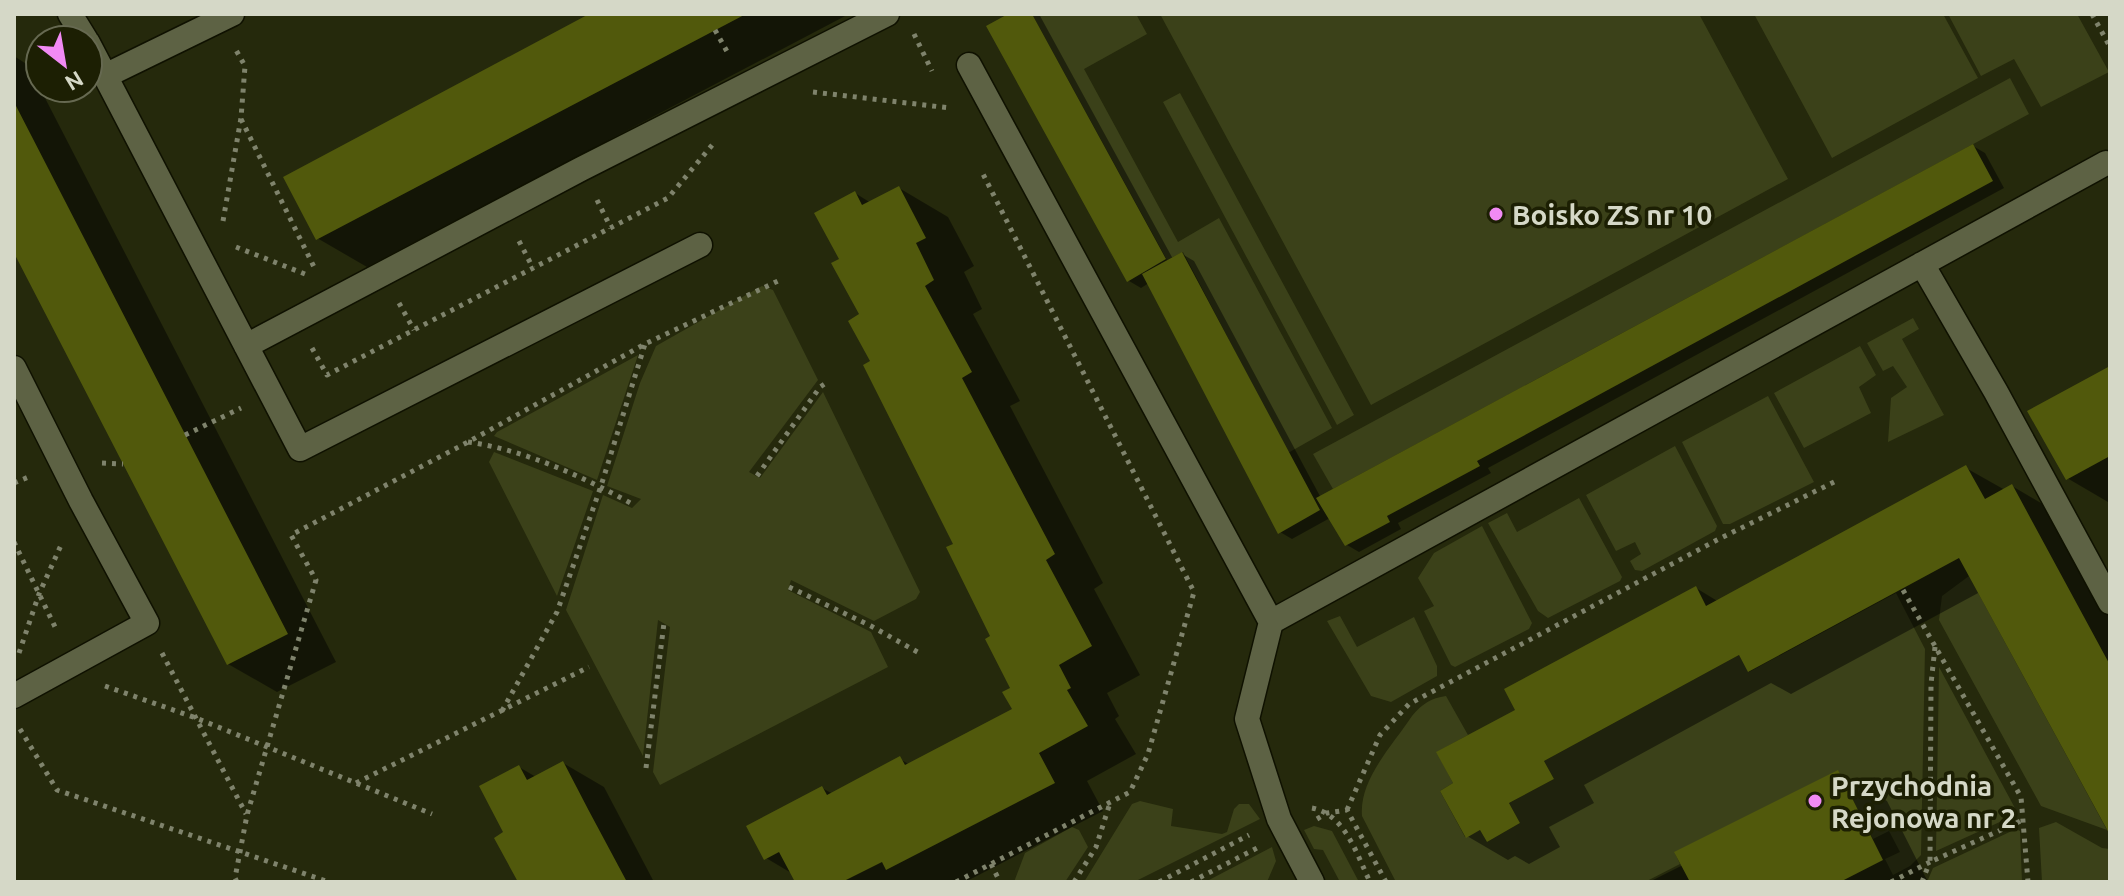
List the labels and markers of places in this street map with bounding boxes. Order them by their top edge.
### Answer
place label: Boisko ZS nr 10 [1512,199,1712,230]
marker: Boisko ZS nr 10 [1487,205,1505,223]
place label: Przychodnia Rejonowa nr 2 [1831,770,2016,833]
marker: Przychodnia Rejonowa nr 2 [1806,792,1824,810]

